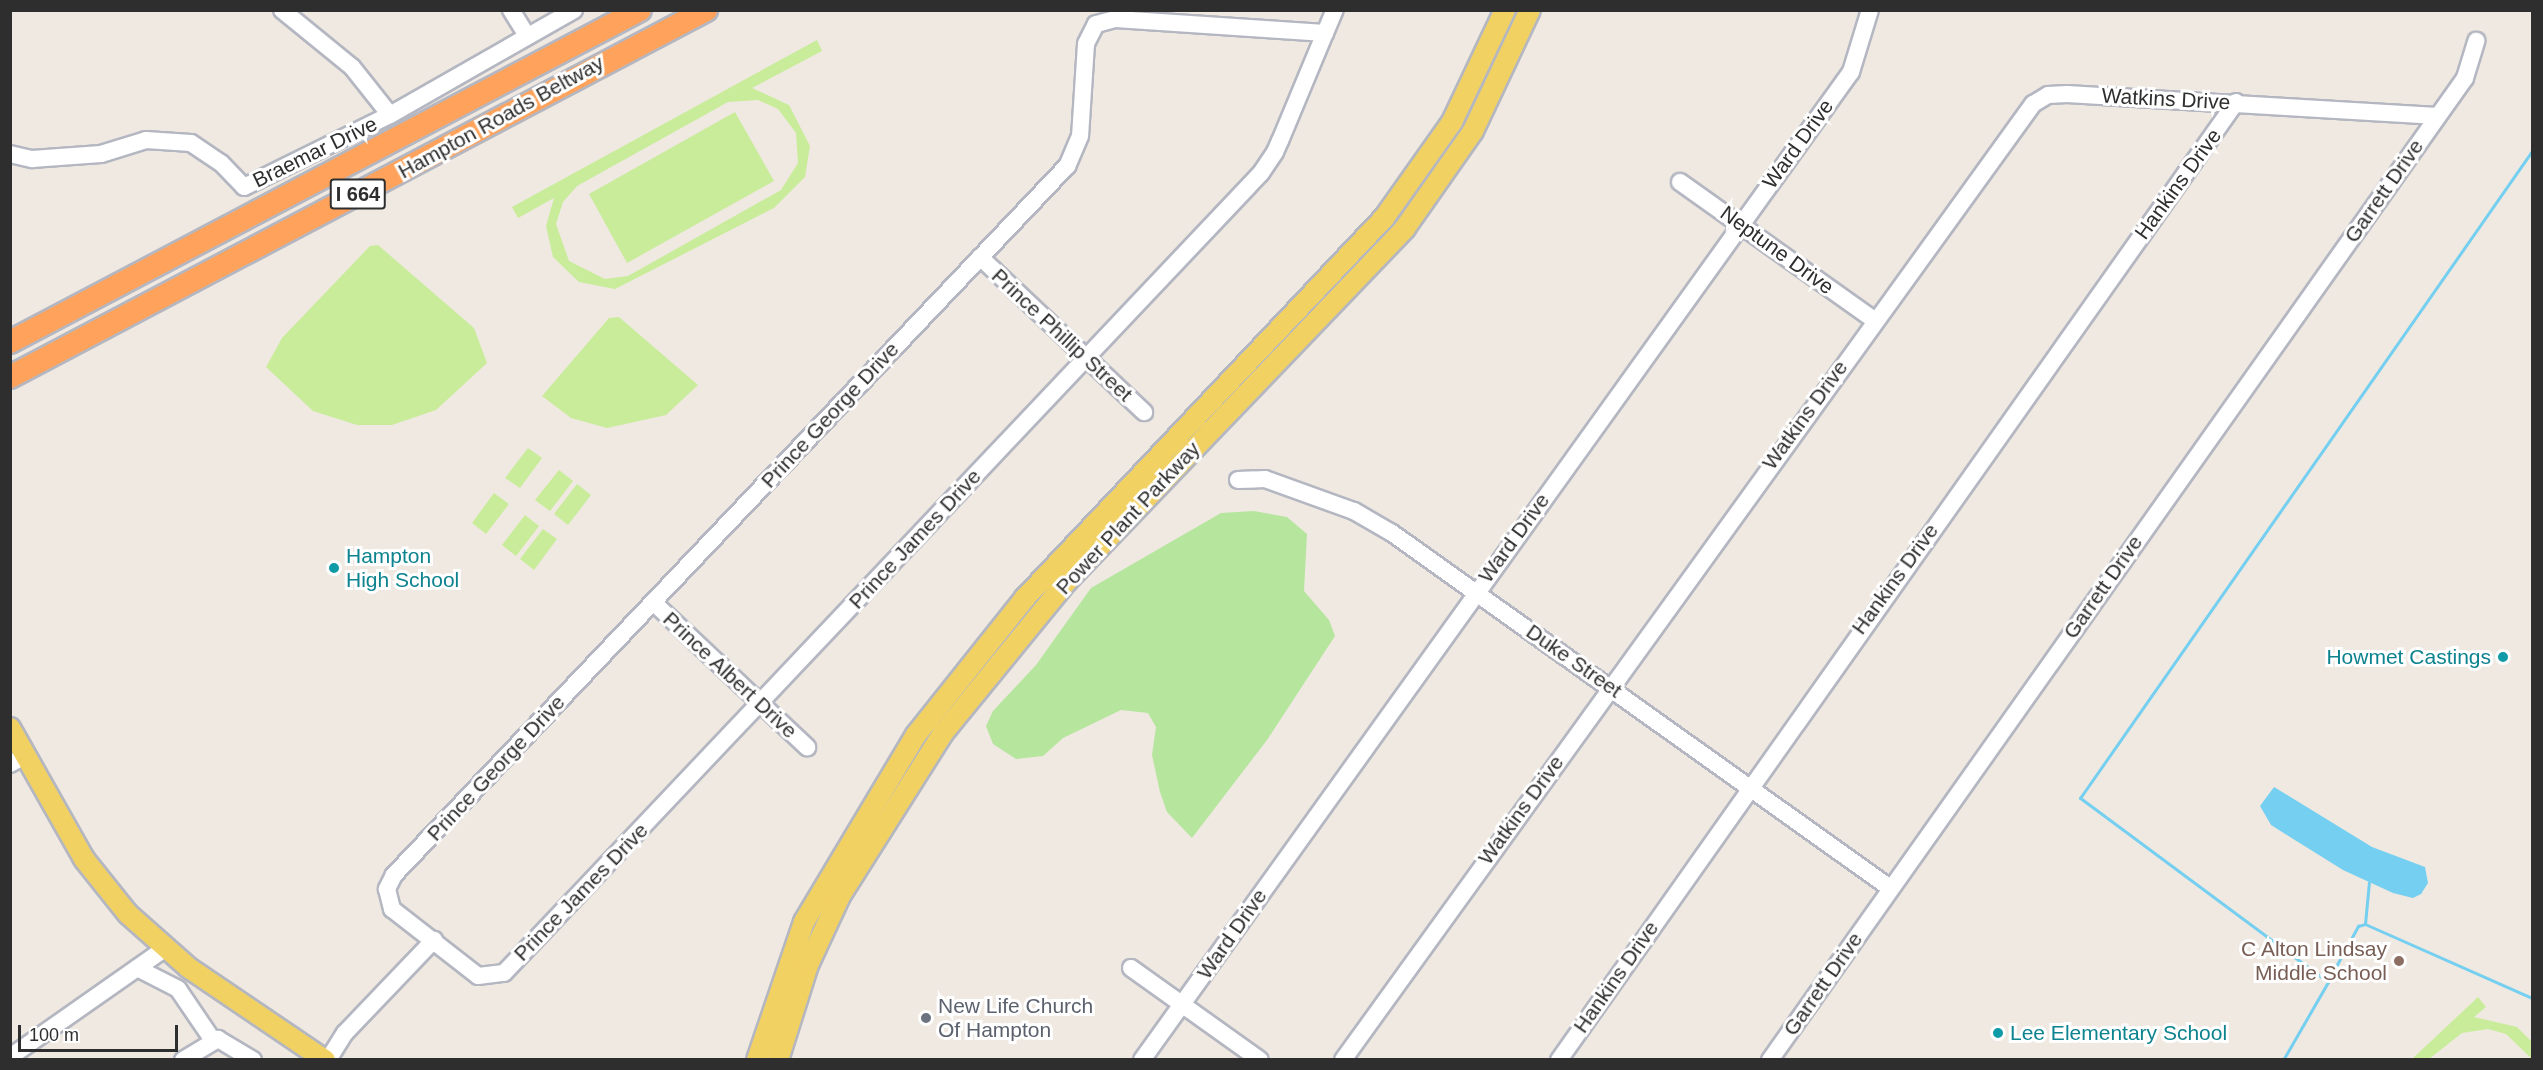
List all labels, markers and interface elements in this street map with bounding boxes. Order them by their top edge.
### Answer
street label: Hampton Roads Beltway [394,50,608,184]
street label: Watkins Drive [2101,83,2231,115]
street label: Ward Drive [1757,94,1839,194]
street label: Braemar Drive [249,111,381,193]
street label: Hankins Drive [2129,124,2227,244]
street label: Garrett Drive [2339,135,2429,247]
road number: I 664 [330,177,386,211]
street label: Neptune Drive [1715,200,1839,300]
street label: Prince Phillip Street [986,263,1138,407]
street label: Prince George Drive [756,337,904,493]
street label: Watkins Drive [1757,356,1853,474]
street label: Power Plant Parkway [1051,436,1205,600]
street label: Prince James Drive [844,464,986,614]
street label: Ward Drive [1473,488,1555,588]
street label: Hankins Drive [1846,519,1944,639]
street label: Garrett Drive [2058,531,2148,643]
place label: Hampton High School [346,543,459,593]
marker: Hampton High School [327,561,341,575]
street label: Prince Albert Drive [657,606,803,744]
street label: Duke Street [1521,619,1627,703]
place label: Howmet Castings [2326,644,2491,670]
marker: Howmet Castings [2496,650,2510,664]
street label: Prince George Drive [422,690,570,846]
street label: Watkins Drive [1473,751,1569,869]
street label: Prince James Drive [509,818,653,966]
street label: Ward Drive [1192,884,1272,984]
street label: Hankins Drive [1568,916,1664,1038]
street label: Garrett Drive [1778,928,1868,1040]
place label: C Alton Lindsay Middle School [2240,936,2387,986]
marker: C Alton Lindsay Middle School [2392,954,2406,968]
place label: New Life Church Of Hampton [938,993,1093,1043]
marker: New Life Church Of Hampton [919,1011,933,1025]
scale bar [21,1013,182,1051]
place label: Lee Elementary School [2010,1020,2227,1046]
text: 100 m [29,1025,79,1045]
marker: Lee Elementary School [1991,1026,2005,1040]

